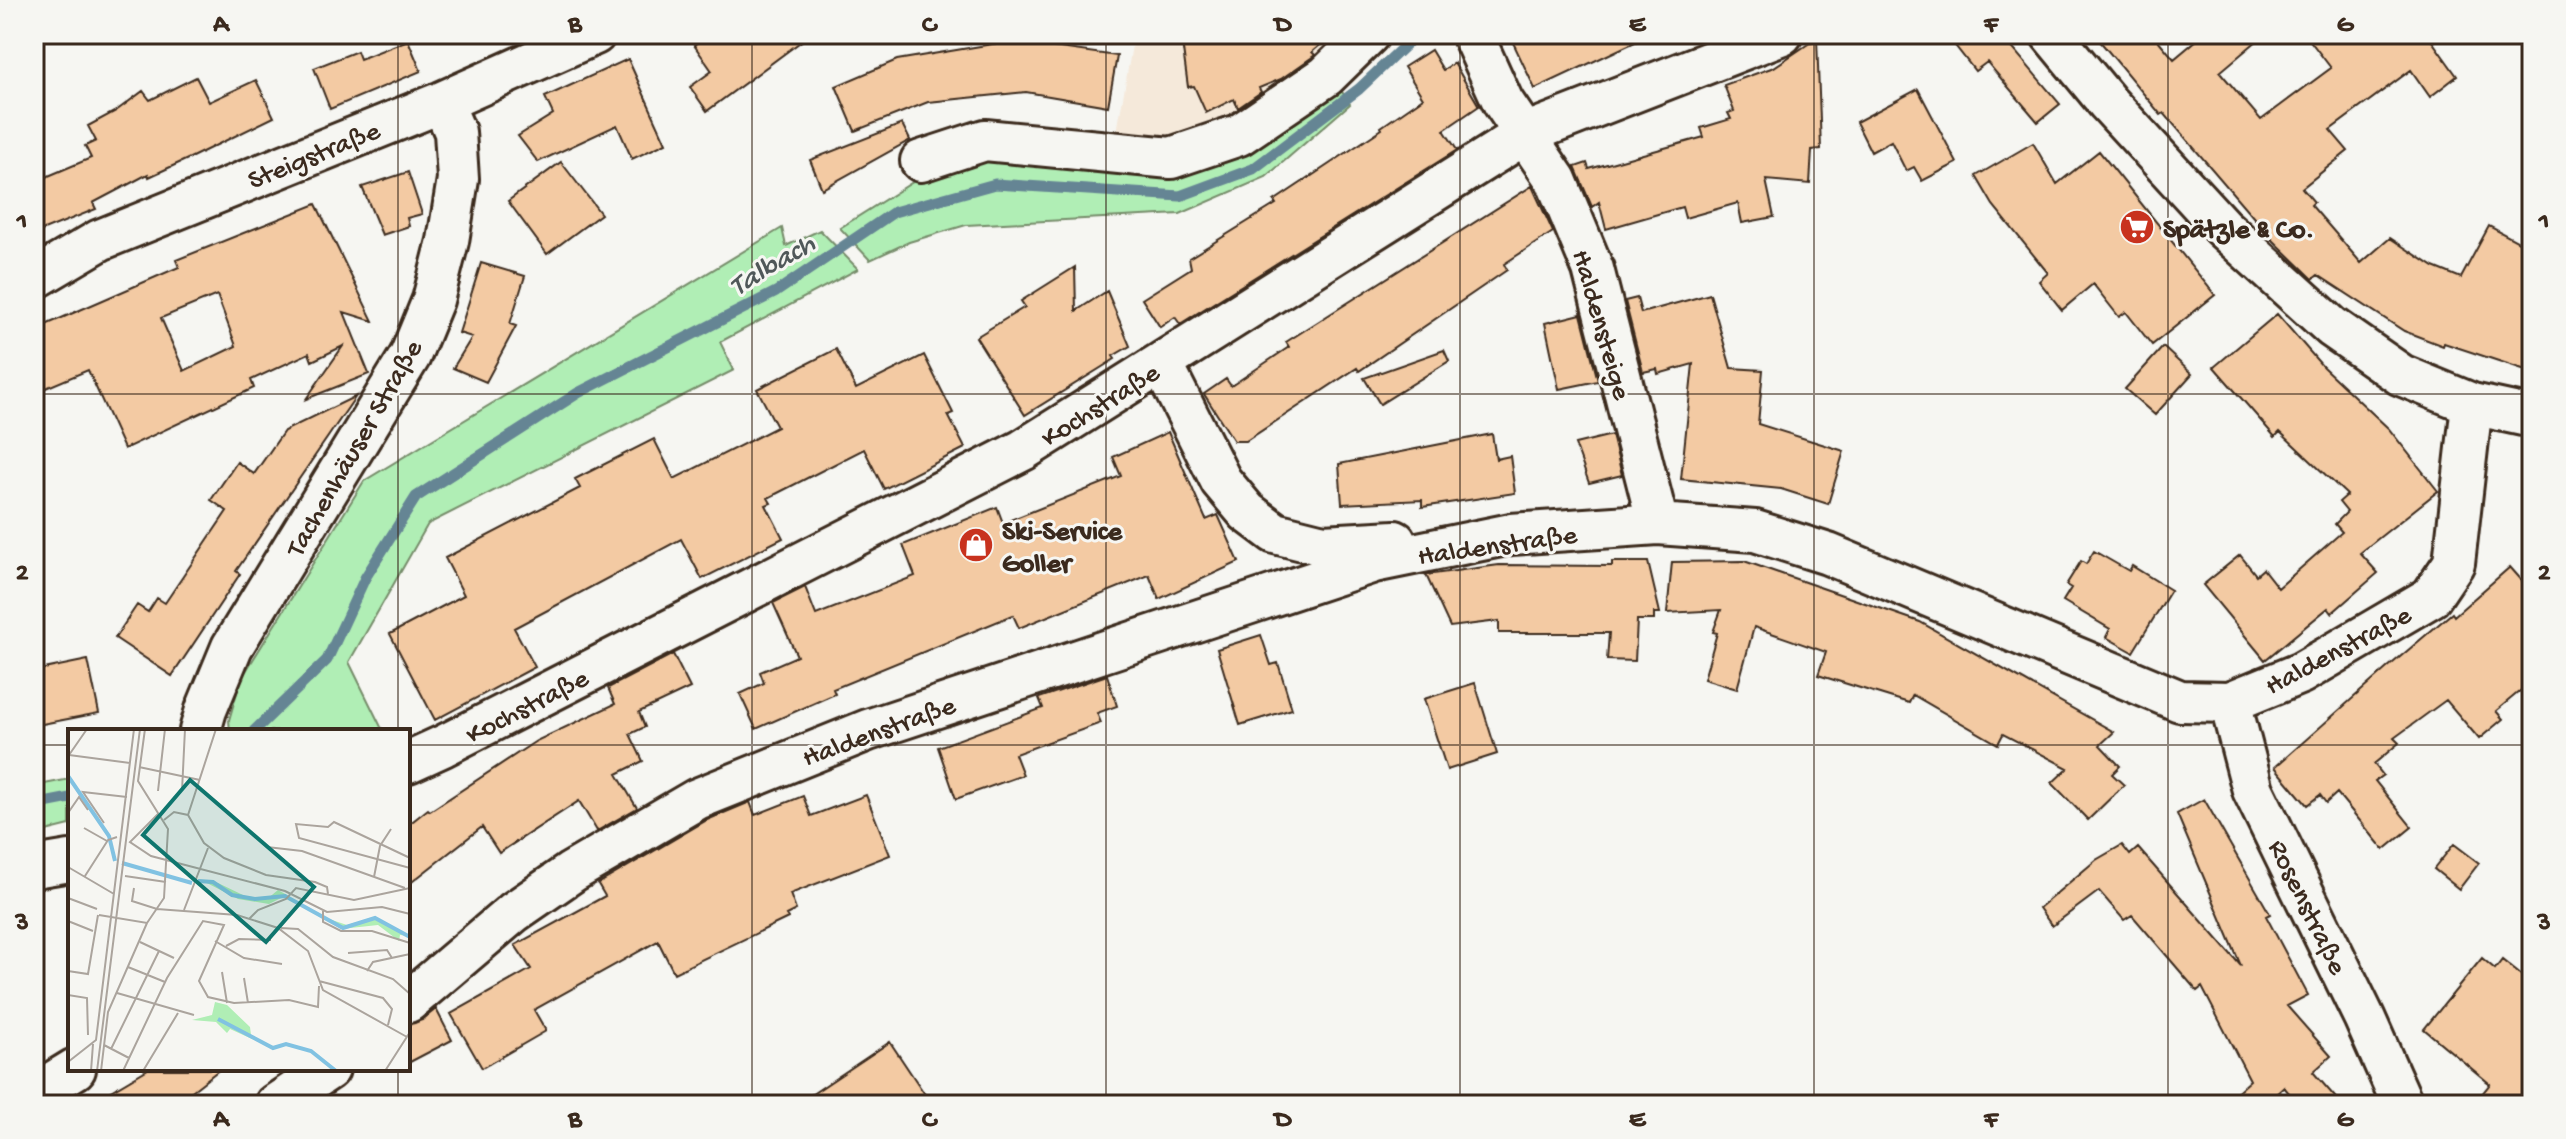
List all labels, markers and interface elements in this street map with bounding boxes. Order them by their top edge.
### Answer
text: A [212,11,230,42]
text: B [567,11,583,42]
text: C [922,11,939,42]
text: D [1273,11,1293,42]
text: E [1629,11,1647,42]
text: F [1983,11,1999,42]
text: G [2337,11,2355,42]
street label: Steigstraße [244,116,386,199]
text: 1 [16,208,27,239]
supermarket icon: Spätzle & Co. [2118,208,2156,246]
text: 1 [2538,208,2549,239]
place label: Spätzle & Co. [2163,215,2314,248]
water label: Talbach [724,227,823,306]
street label: Haldensteige [1563,246,1637,405]
street label: Tachenhäuser Straße [279,334,432,565]
street label: Kochstraße [1036,357,1167,456]
place label: Ski-Service Goller [1002,517,1124,582]
street label: Haldenstraße [1416,520,1580,575]
shop icon: Ski-Service Goller [957,526,995,564]
text: 2 [16,559,29,590]
text: 2 [2538,559,2551,590]
street label: Haldenstraße [2260,599,2418,704]
street label: Kochstraße [461,663,595,753]
street label: Haldenstraße [798,690,961,776]
inset map [68,729,410,1071]
street label: Rosenstraße [2259,835,2353,981]
text: 3 [14,909,29,940]
text: 3 [2536,909,2551,940]
text: A [212,1106,230,1137]
text: B [567,1106,583,1137]
text: C [922,1106,939,1137]
text: D [1273,1106,1293,1137]
text: E [1629,1106,1647,1137]
text: F [1983,1106,1999,1137]
text: G [2337,1106,2355,1137]

